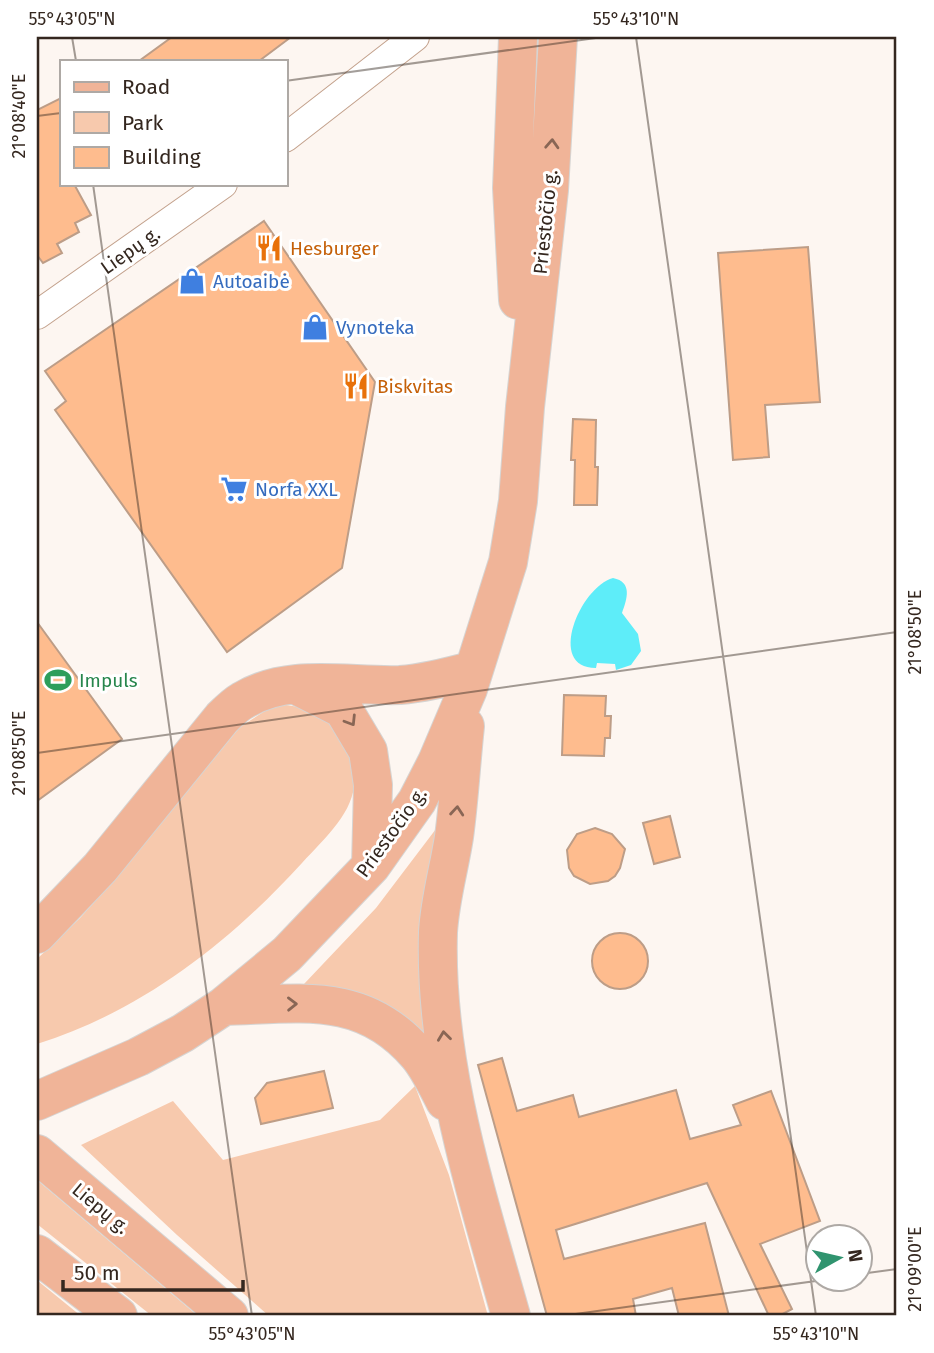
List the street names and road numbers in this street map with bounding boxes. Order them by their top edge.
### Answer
street label: Priestočio g. [529,169,562,276]
street label: Liepų g. [96,222,164,279]
street label: Priestočio g. [351,783,432,882]
street label: Liepų g. [68,1178,134,1239]

